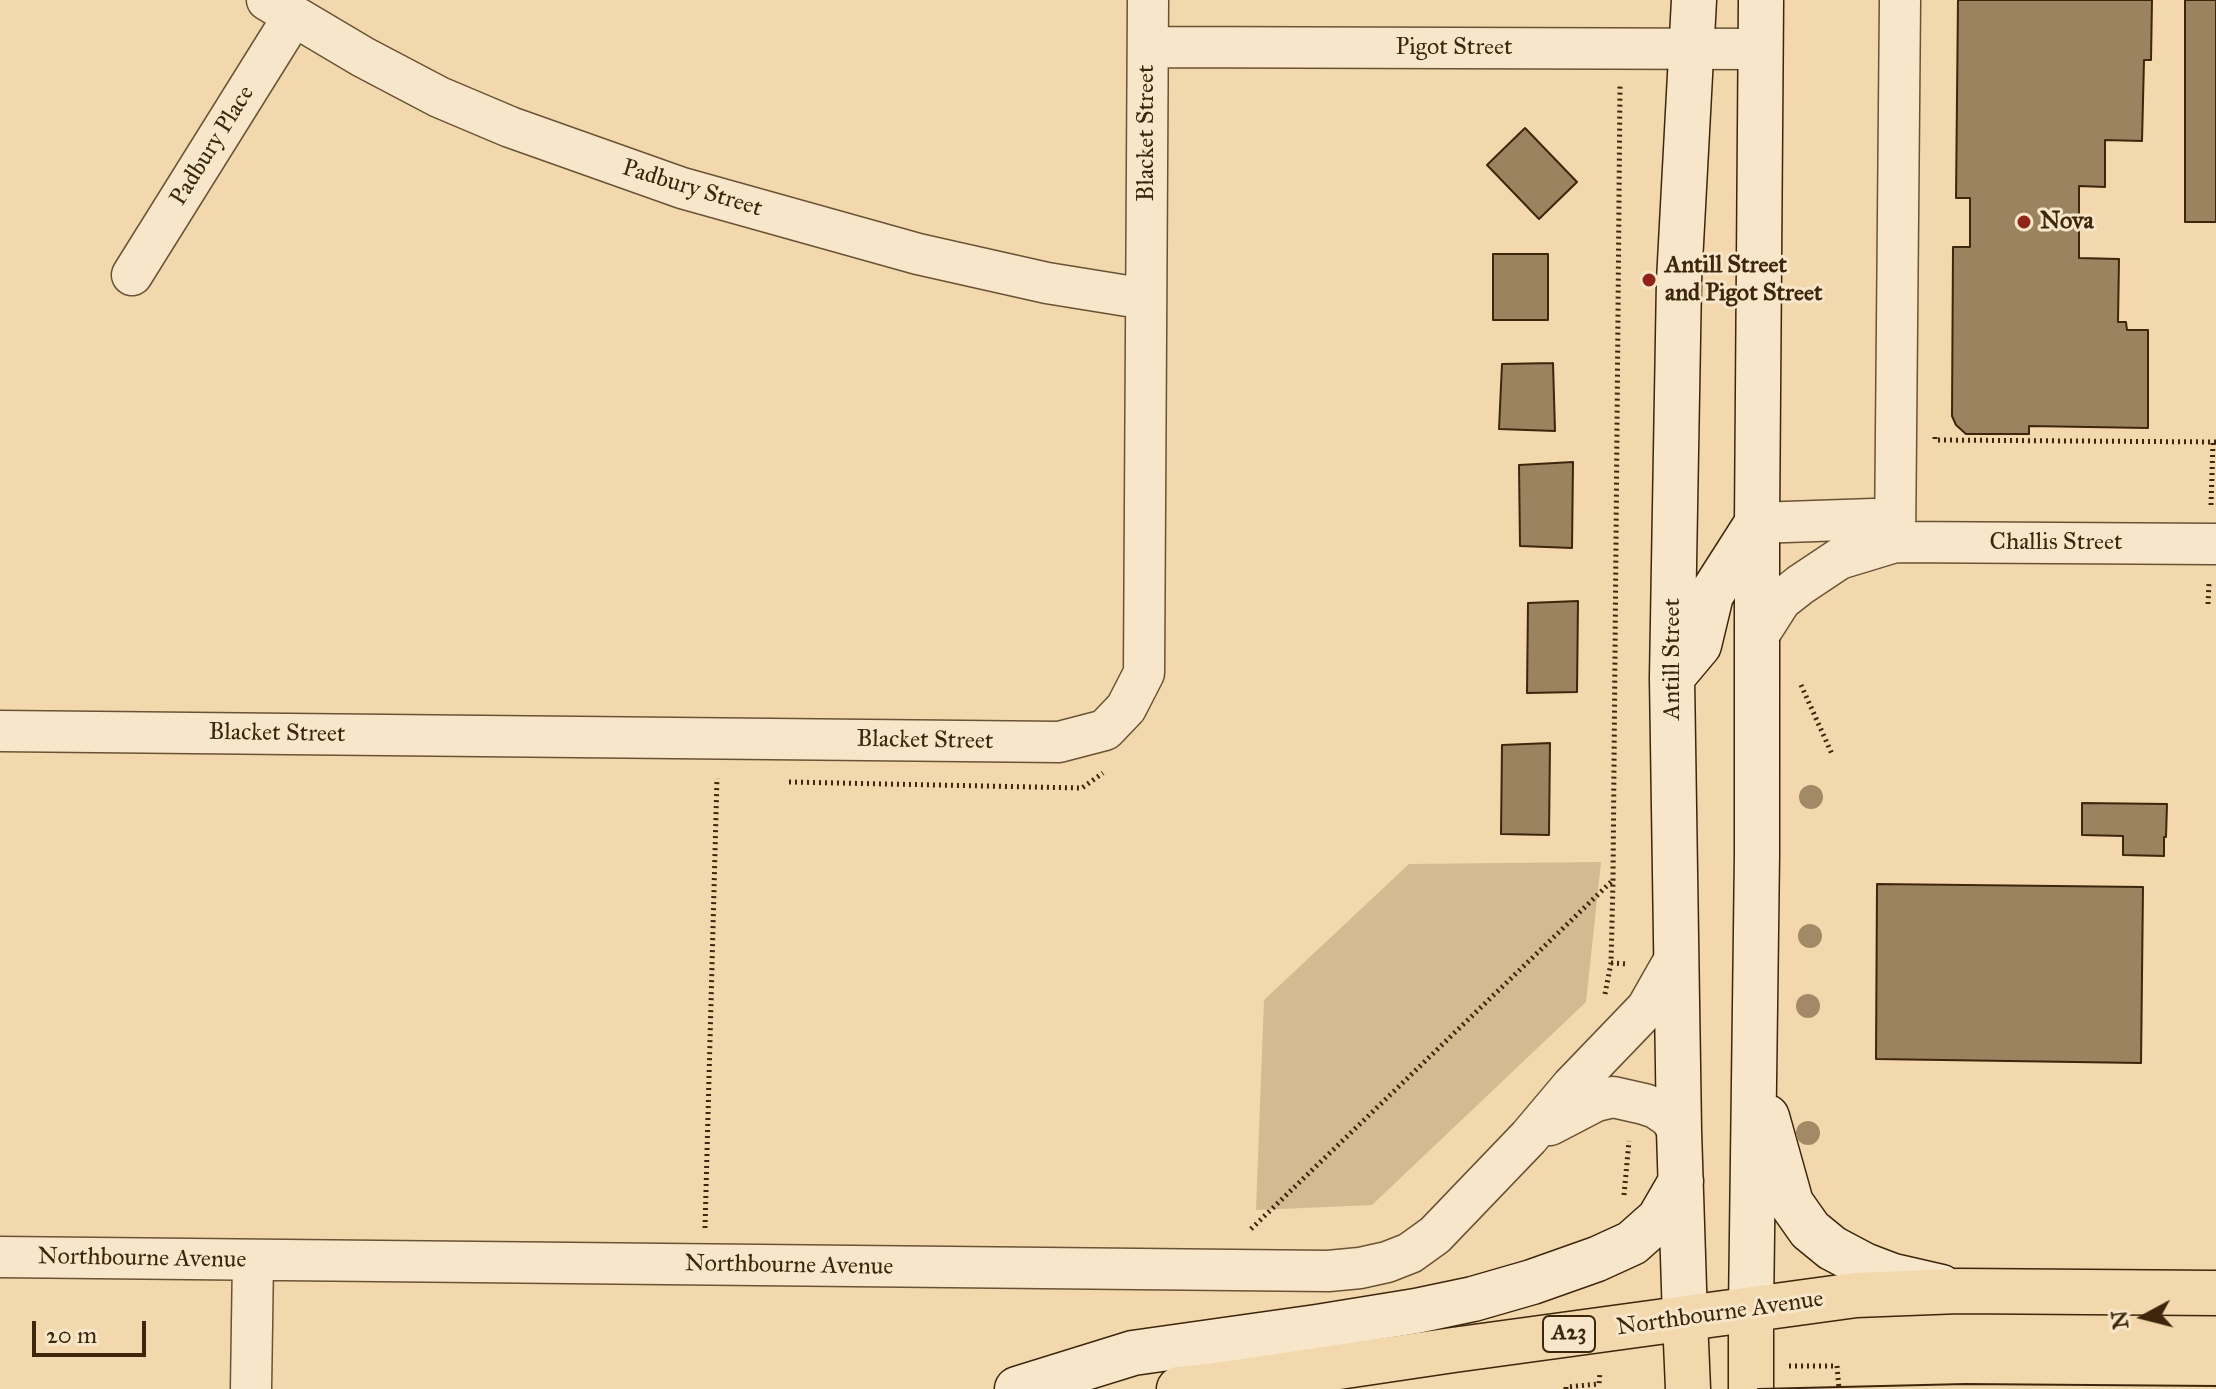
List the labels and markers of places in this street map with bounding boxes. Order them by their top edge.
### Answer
place label: Nova [2040,208,2094,236]
marker: Nova [2015,213,2033,231]
place label: Antill Street and Pigot Street [1665,252,1822,308]
marker: Antill Street and Pigot Street [1640,271,1658,289]

